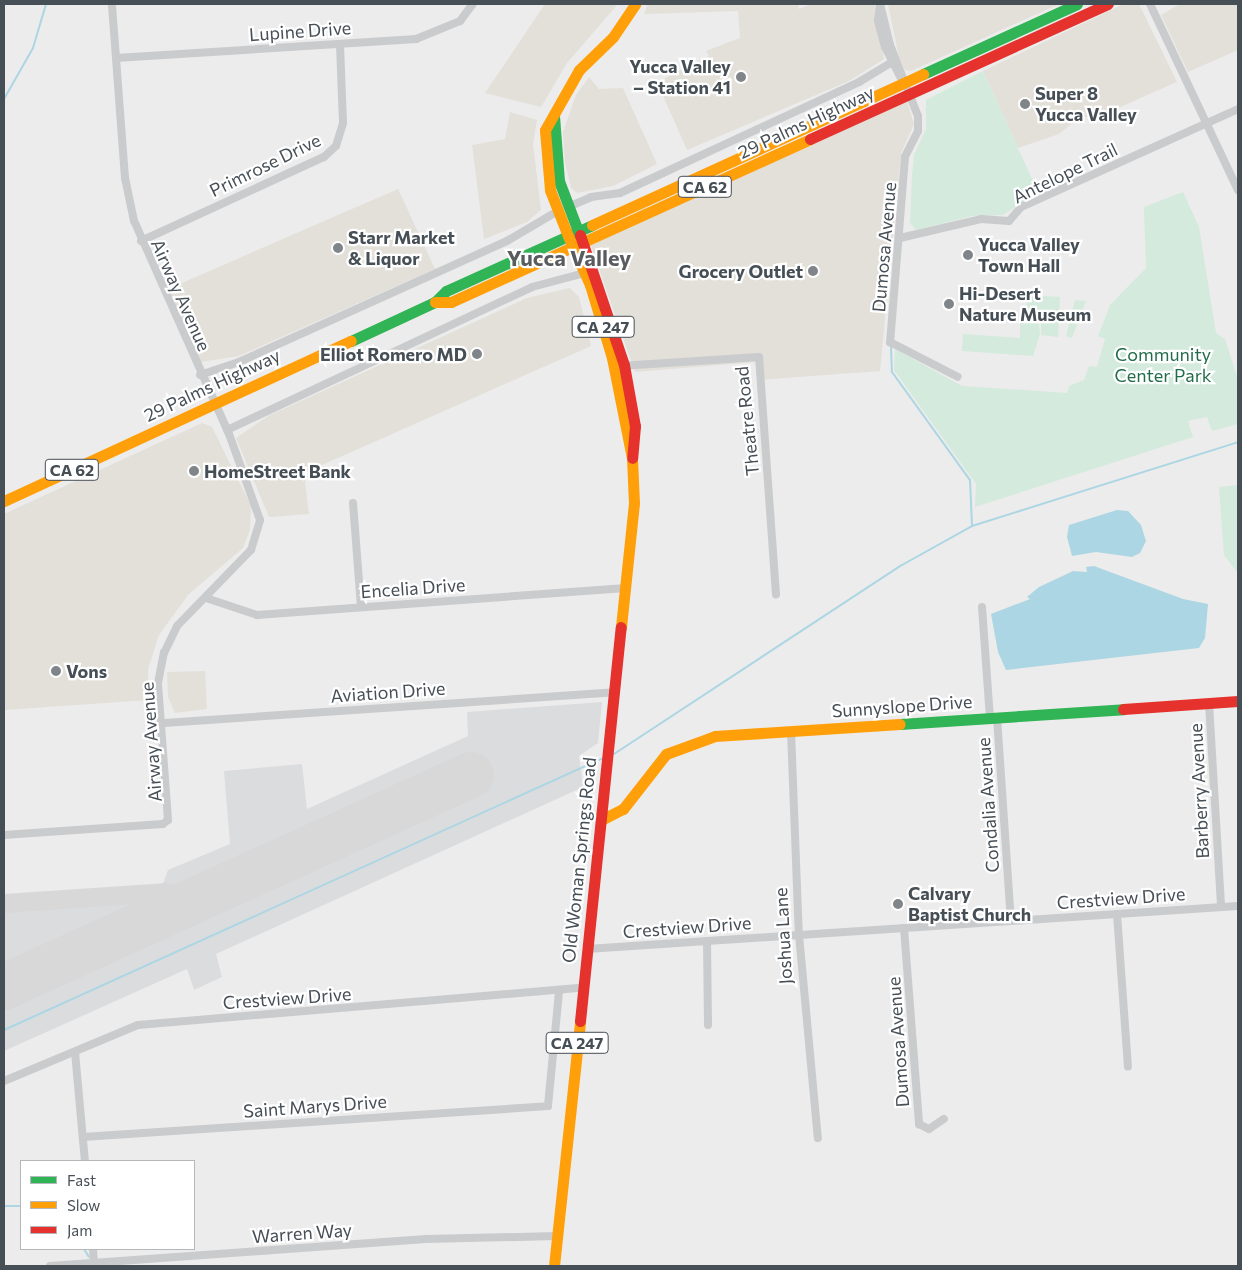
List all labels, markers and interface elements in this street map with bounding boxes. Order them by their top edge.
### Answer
street label: Lupine Drive [248,17,352,45]
place label: Yucca Valley – Station 41 [629,56,731,98]
marker: Yucca Valley – Station 41 [735,71,747,83]
street label: 29 Palms Highway [735,81,877,163]
place label: Super 8 Yucca Valley [1035,83,1137,126]
marker: Super 8 Yucca Valley [1019,98,1031,110]
street label: Primrose Drive [206,129,324,201]
street label: Antelope Trail [1009,138,1121,208]
road number: CA 62 [678,173,732,200]
street label: Dumosa Avenue [868,181,900,313]
place label: Starr Market & Liquor [348,227,455,270]
place label: Yucca Valley Town Hall [978,234,1080,276]
street label: Airway Avenue [147,236,215,354]
marker: Starr Market & Liquor [332,242,344,254]
district label: Yucca Valley [507,245,631,271]
marker: Yucca Valley Town Hall [962,249,974,261]
place label: Grocery Outlet [679,260,803,282]
marker: Grocery Outlet [807,265,819,277]
place label: Hi-Desert Nature Museum [959,283,1091,326]
marker: Hi-Desert Nature Museum [943,298,955,310]
road number: CA 247 [570,314,636,341]
place label: Elliot Romero MD [320,343,467,365]
street label: 29 Palms Highway [141,344,283,426]
park label: Community Center Park [1114,344,1212,386]
marker: Elliot Romero MD [471,348,483,360]
street label: Theatre Road [731,365,763,477]
road number: CA 62 [44,456,100,484]
place label: HomeStreet Bank [204,460,351,482]
marker: HomeStreet Bank [188,465,200,477]
street label: Encelia Drive [360,574,466,602]
place label: Vons [66,660,107,682]
marker: Vons [50,665,62,677]
street label: Aviation Drive [330,677,446,707]
street label: Airway Avenue [136,681,166,803]
street label: Sunnyslope Drive [831,690,973,722]
street label: Barberry Avenue [1185,723,1213,859]
street label: Condalia Avenue [973,737,1003,873]
street label: Old Woman Springs Road [557,756,601,964]
place label: Calvary Baptist Church [908,883,1031,926]
street label: Crestview Drive [1056,883,1186,913]
street label: Joshua Lane [770,887,796,985]
marker: Calvary Baptist Church [892,898,904,910]
street label: Crestview Drive [622,912,752,942]
street label: Dumosa Avenue [883,976,913,1108]
street label: Crestview Drive [222,983,352,1013]
road number: CA 247 [544,1030,610,1056]
street label: Saint Marys Drive [243,1090,387,1122]
legend [20,1160,195,1250]
text: Fast [67,1171,96,1189]
text: Slow [67,1196,100,1214]
street label: Warren Way [251,1219,353,1247]
text: Jam [67,1221,92,1239]

